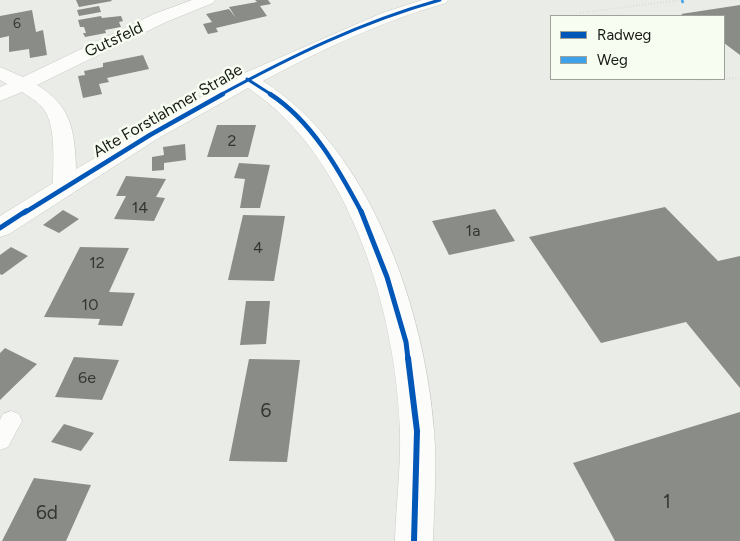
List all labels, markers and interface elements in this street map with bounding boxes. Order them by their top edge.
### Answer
legend [550,15,725,80]
house number: 6 [13,16,21,32]
street label: Gutsfeld [82,18,146,62]
text: Radweg [597,26,651,44]
text: Weg [597,51,628,69]
street label: Alte Forstlahmer Straße [90,60,246,162]
house number: 2 [228,131,236,151]
house number: 14 [132,198,148,218]
house number: 1a [466,221,480,241]
house number: 4 [253,238,263,258]
house number: 12 [89,253,105,273]
house number: 10 [82,295,98,315]
house number: 6e [78,368,96,388]
house number: 6 [261,400,271,422]
house number: 1 [663,491,671,513]
house number: 6d [36,502,58,524]

